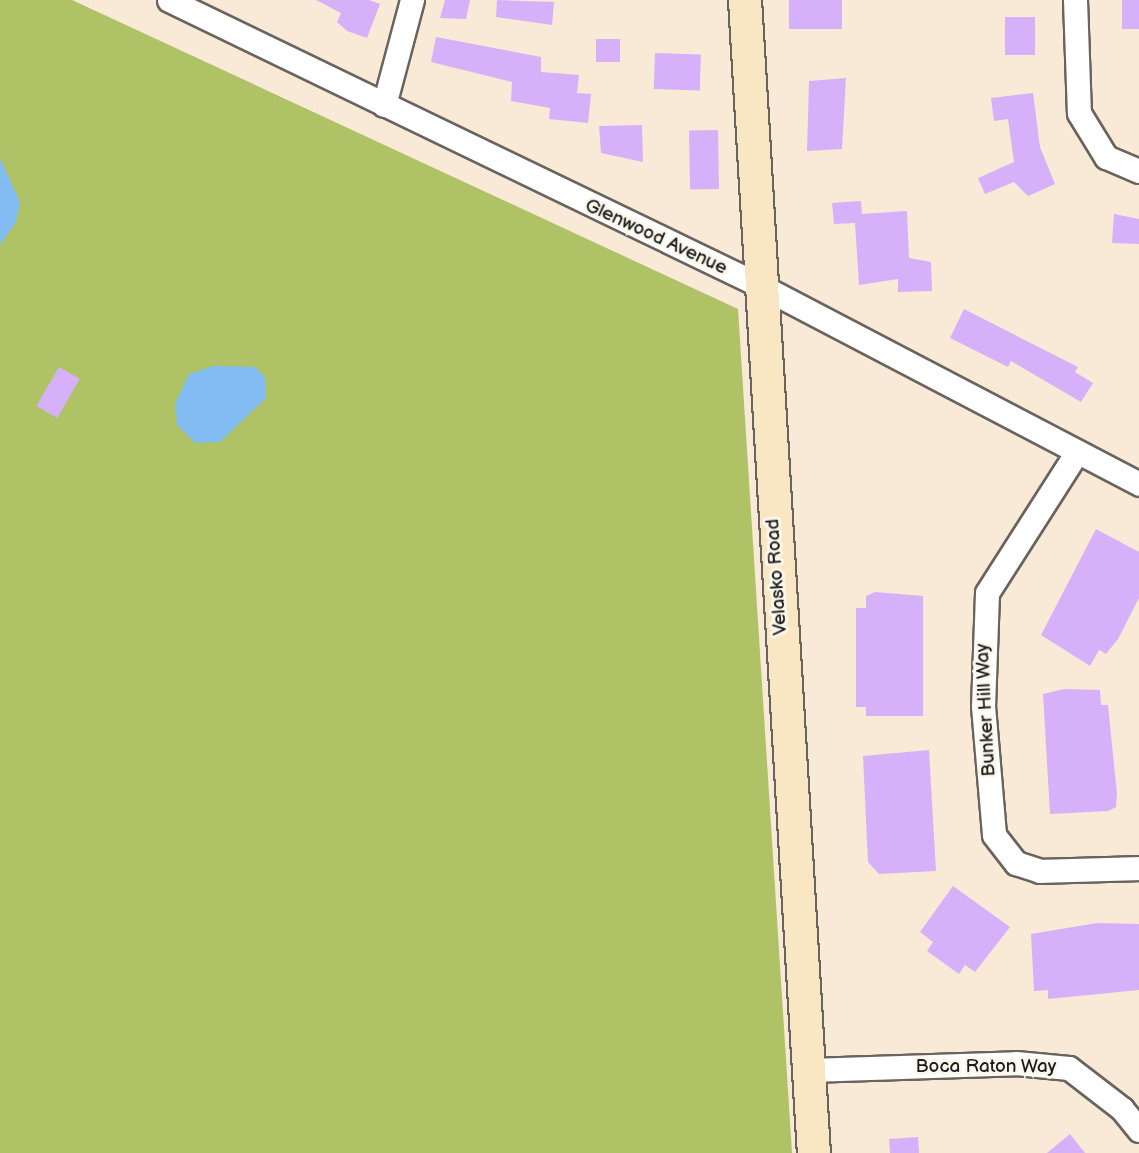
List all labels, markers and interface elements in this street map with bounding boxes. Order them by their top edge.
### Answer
street label: Glenwood Avenue [581,194,731,280]
street label: Velasko Road [762,518,792,636]
street label: Bunker Hill Way [971,642,1001,778]
street label: Boca Raton Way [915,1056,1057,1078]

